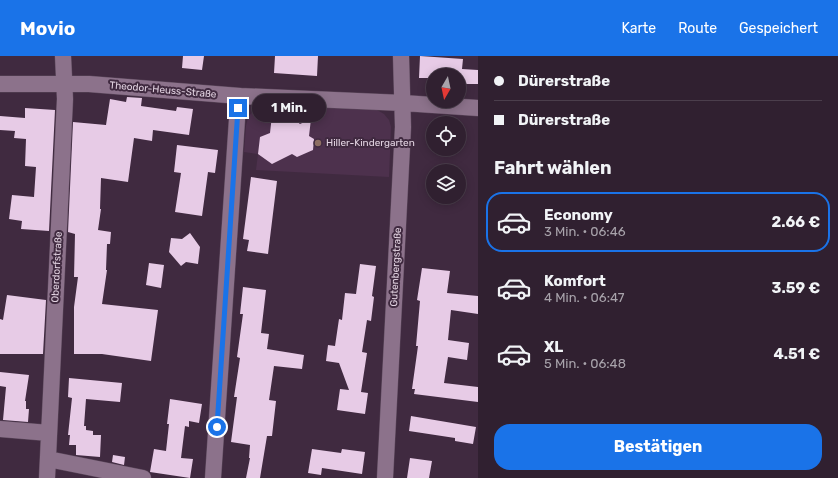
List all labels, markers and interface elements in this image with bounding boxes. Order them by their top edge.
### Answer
text: Movio [20,17,75,40]
text: Karte [621,20,656,37]
text: Route [678,20,717,37]
text: Gespeichert [739,20,818,37]
north arrow [426,68,466,108]
map controls [426,68,466,204]
text: Dürerstraße [518,72,610,90]
street label: Theodor-Heuss-Straße [109,79,217,101]
callout: 1 Min. [252,94,326,122]
route end [229,99,247,117]
text: 1 Min. [271,100,307,115]
text: Dürerstraße [518,111,610,129]
button: locate [426,116,466,156]
place label: Hiller-Kindergarten [326,137,415,149]
marker: Hiller-Kindergarten [313,138,323,148]
text: Fahrt wählen [494,157,612,179]
button: layers [426,164,466,204]
icon: car [496,204,532,240]
text: Economy [544,206,613,224]
text: 2.66 € [772,213,820,231]
text: 3 Min. · 06:46 [544,224,626,239]
street label: Gutenbergstraße [388,227,404,307]
street label: Oberdorfstraße [49,231,65,303]
icon: car [496,270,532,306]
text: Komfort [544,272,606,290]
text: 3.59 € [772,279,820,297]
text: 4 Min. · 06:47 [544,290,624,305]
icon: car [496,336,532,372]
text: XL [544,338,563,356]
text: 4.51 € [774,345,820,363]
text: 5 Min. · 06:48 [544,356,626,371]
route start [208,418,226,436]
button: Bestätigen [494,424,822,470]

